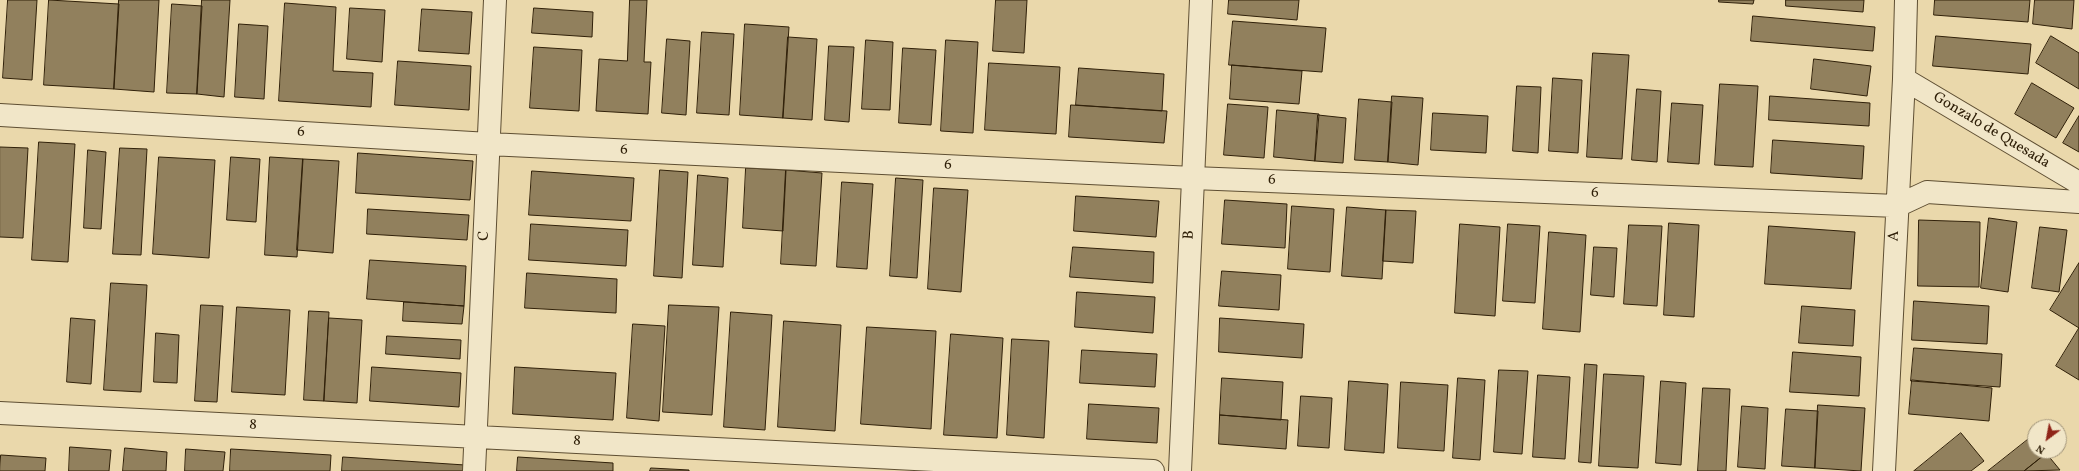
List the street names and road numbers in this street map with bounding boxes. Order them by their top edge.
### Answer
street label: Gonzalo de Quesada [1929,89,2053,173]
street label: 6 [297,124,305,142]
street label: 6 [620,142,628,160]
street label: 6 [944,157,952,175]
street label: 6 [1268,172,1276,190]
street label: 6 [1591,185,1599,203]
street label: B [1181,230,1199,240]
street label: A [1886,230,1904,242]
street label: C [476,231,494,241]
street label: 8 [249,417,257,435]
street label: 8 [573,433,581,451]

